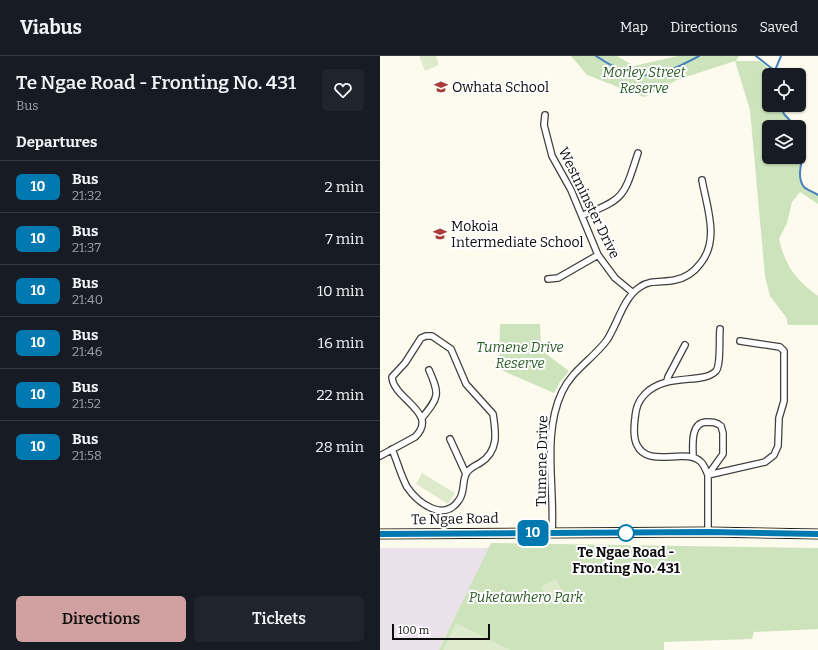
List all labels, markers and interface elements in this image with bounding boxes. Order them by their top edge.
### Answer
text: Viabus [20,16,82,39]
text: Map [620,19,648,36]
text: Directions [670,19,738,36]
text: Saved [760,19,798,36]
park label: Morley Street Reserve [603,64,686,97]
map controls [762,68,806,164]
button: locate [762,68,806,112]
button: heart [322,69,364,111]
text: Te Ngae Road - Fronting No. 431 [16,71,296,94]
school or university icon: Owhata School [433,79,449,95]
place label: Owhata School [452,79,549,96]
text: Bus [16,98,38,113]
button: layers [762,120,806,164]
text: Departures [16,133,97,151]
street label: Westminster Drive [555,145,623,261]
text: Bus [72,170,98,188]
text: 10 [31,178,45,195]
text: 2 min [325,178,364,196]
text: 21:32 [72,188,102,203]
place label: Mokoia Intermediate School [451,218,584,251]
text: Bus [72,222,98,240]
school or university icon: Mokoia Intermediate School [432,226,448,242]
text: 10 [31,230,45,247]
text: 7 min [325,230,364,248]
text: 21:37 [72,240,101,255]
text: Bus [72,274,98,292]
text: 10 [31,282,45,299]
text: 10 min [317,282,364,300]
text: 21:40 [72,292,103,307]
text: Bus [72,326,98,344]
text: 10 [31,334,45,351]
text: 16 min [318,334,364,352]
park label: Tumene Drive Reserve [476,339,564,372]
text: 21:46 [72,344,102,359]
text: Bus [72,378,98,396]
text: 10 [31,386,45,403]
text: 22 min [316,386,364,404]
text: 21:52 [72,396,101,411]
street label: Tumene Drive [533,415,551,507]
text: Bus [72,430,98,448]
text: 10 [31,438,45,455]
text: 28 min [316,438,364,456]
text: 21:58 [72,448,102,463]
street label: Te Ngae Road [411,510,499,528]
line badge: 10 [515,520,551,546]
text: 10 [526,524,540,541]
marker: Te Ngae Road - Fronting No. 431 [617,524,635,542]
place label: Te Ngae Road - Fronting No. 431 [572,544,680,577]
park label: Puketawhero Park [469,589,584,606]
button: Directions [16,596,186,642]
button: Tickets [194,596,364,642]
scale bar [392,622,490,641]
text: 100 m [398,624,429,637]

